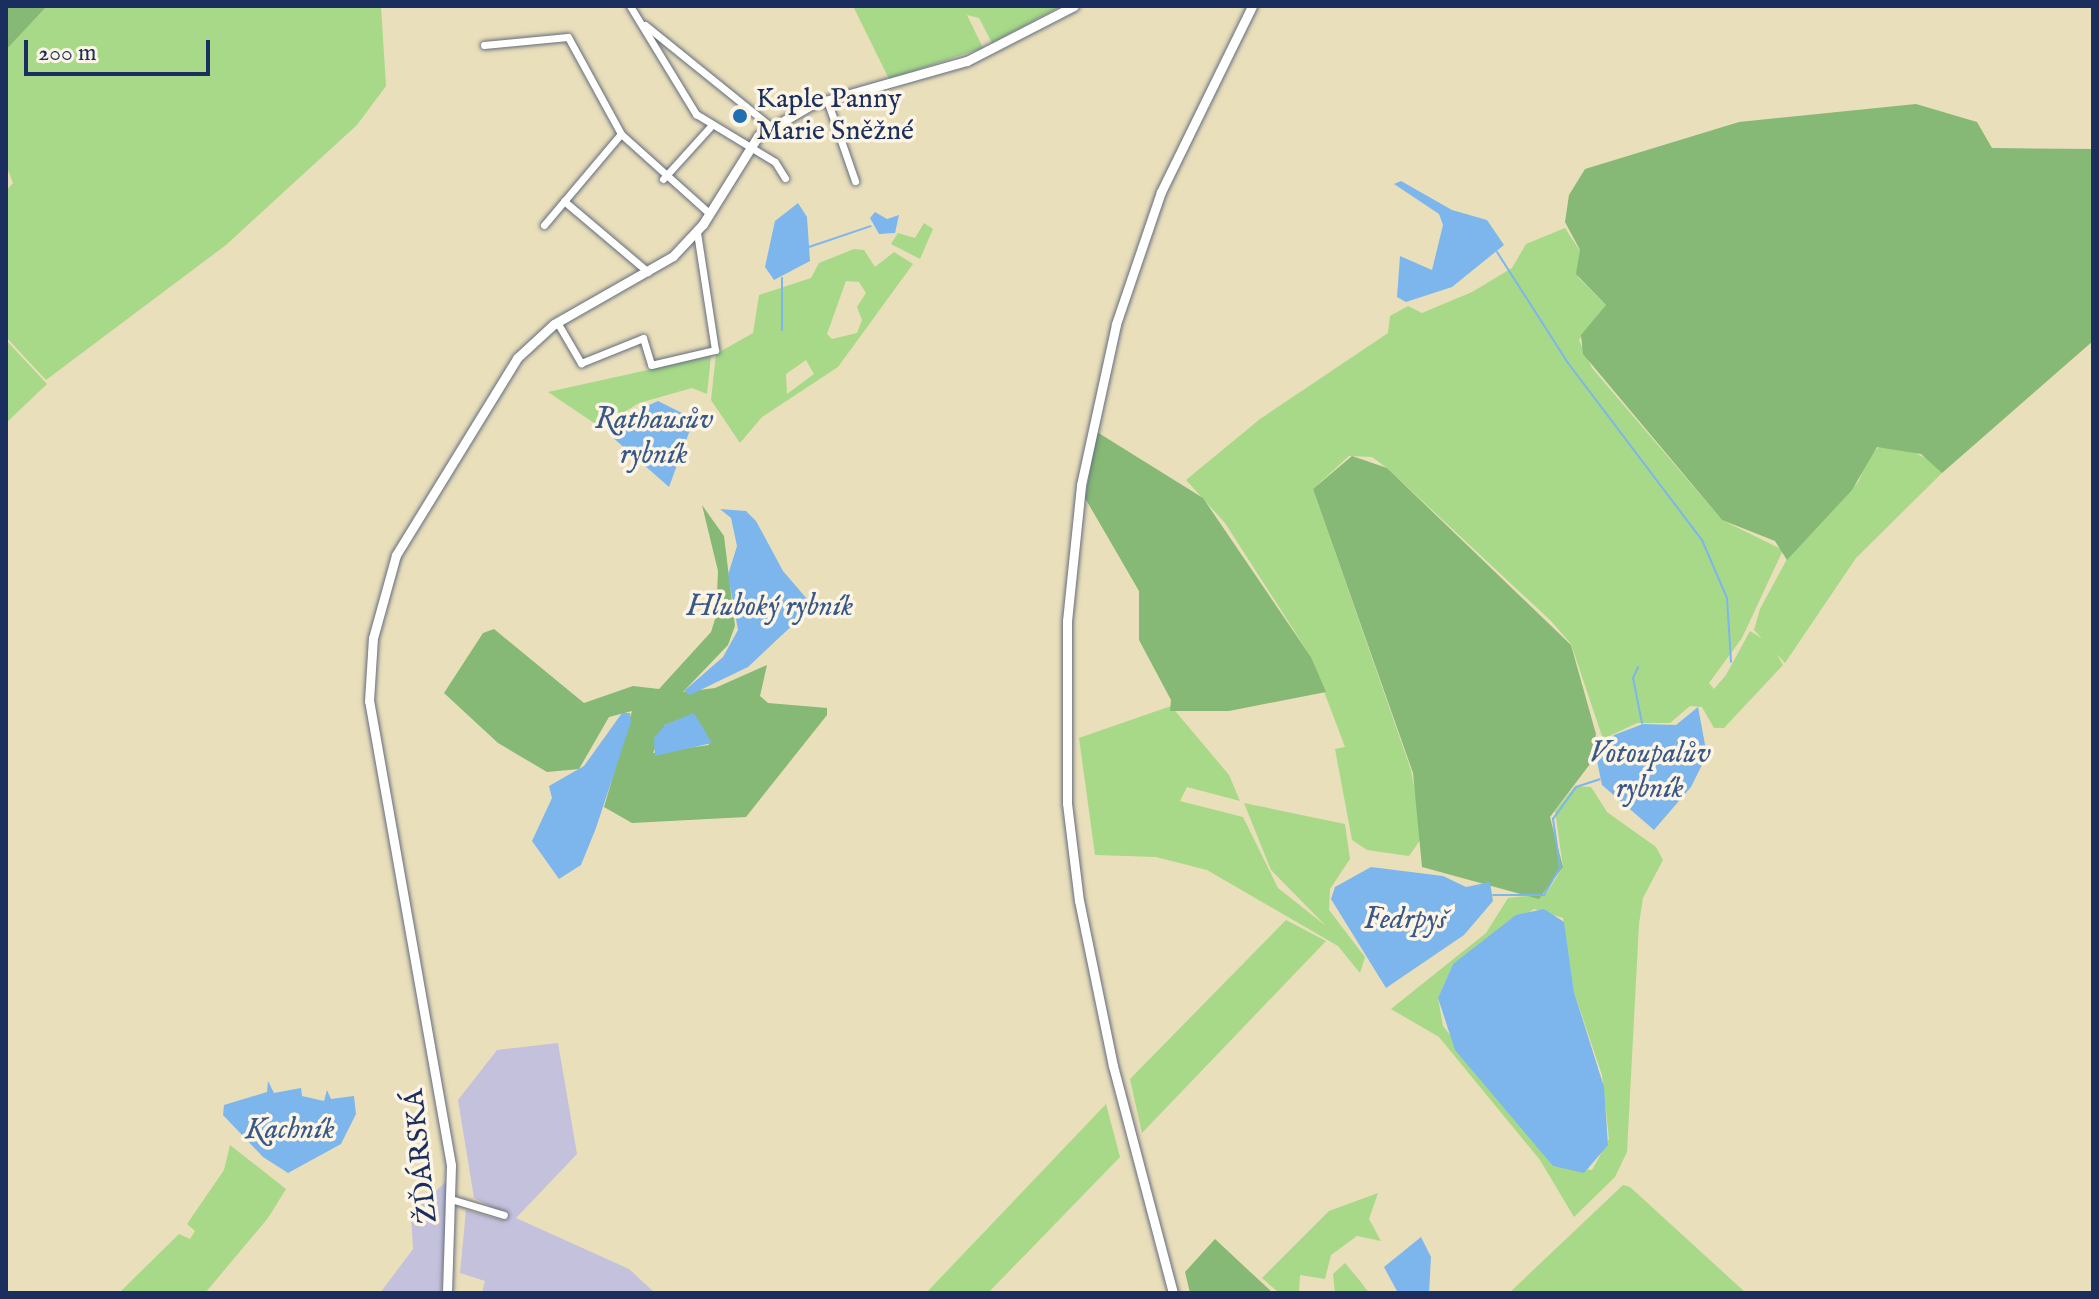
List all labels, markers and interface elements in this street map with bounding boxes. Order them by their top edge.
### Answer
scale bar [28,24,214,74]
text: 200 m [38,38,97,69]
place label: Kaple Panny Marie Sněžné [756,83,914,149]
marker: Kaple Panny Marie Sněžné [731,107,749,125]
water label: Rathausův rybník [595,402,713,472]
water label: Hluboký rybník [687,589,853,625]
water label: Votoupalův rybník [1589,736,1711,806]
water label: Fedrpyš [1364,902,1446,938]
street label: ŽĎÁRSKÁ [398,1087,446,1225]
water label: Kachník [245,1112,335,1148]

